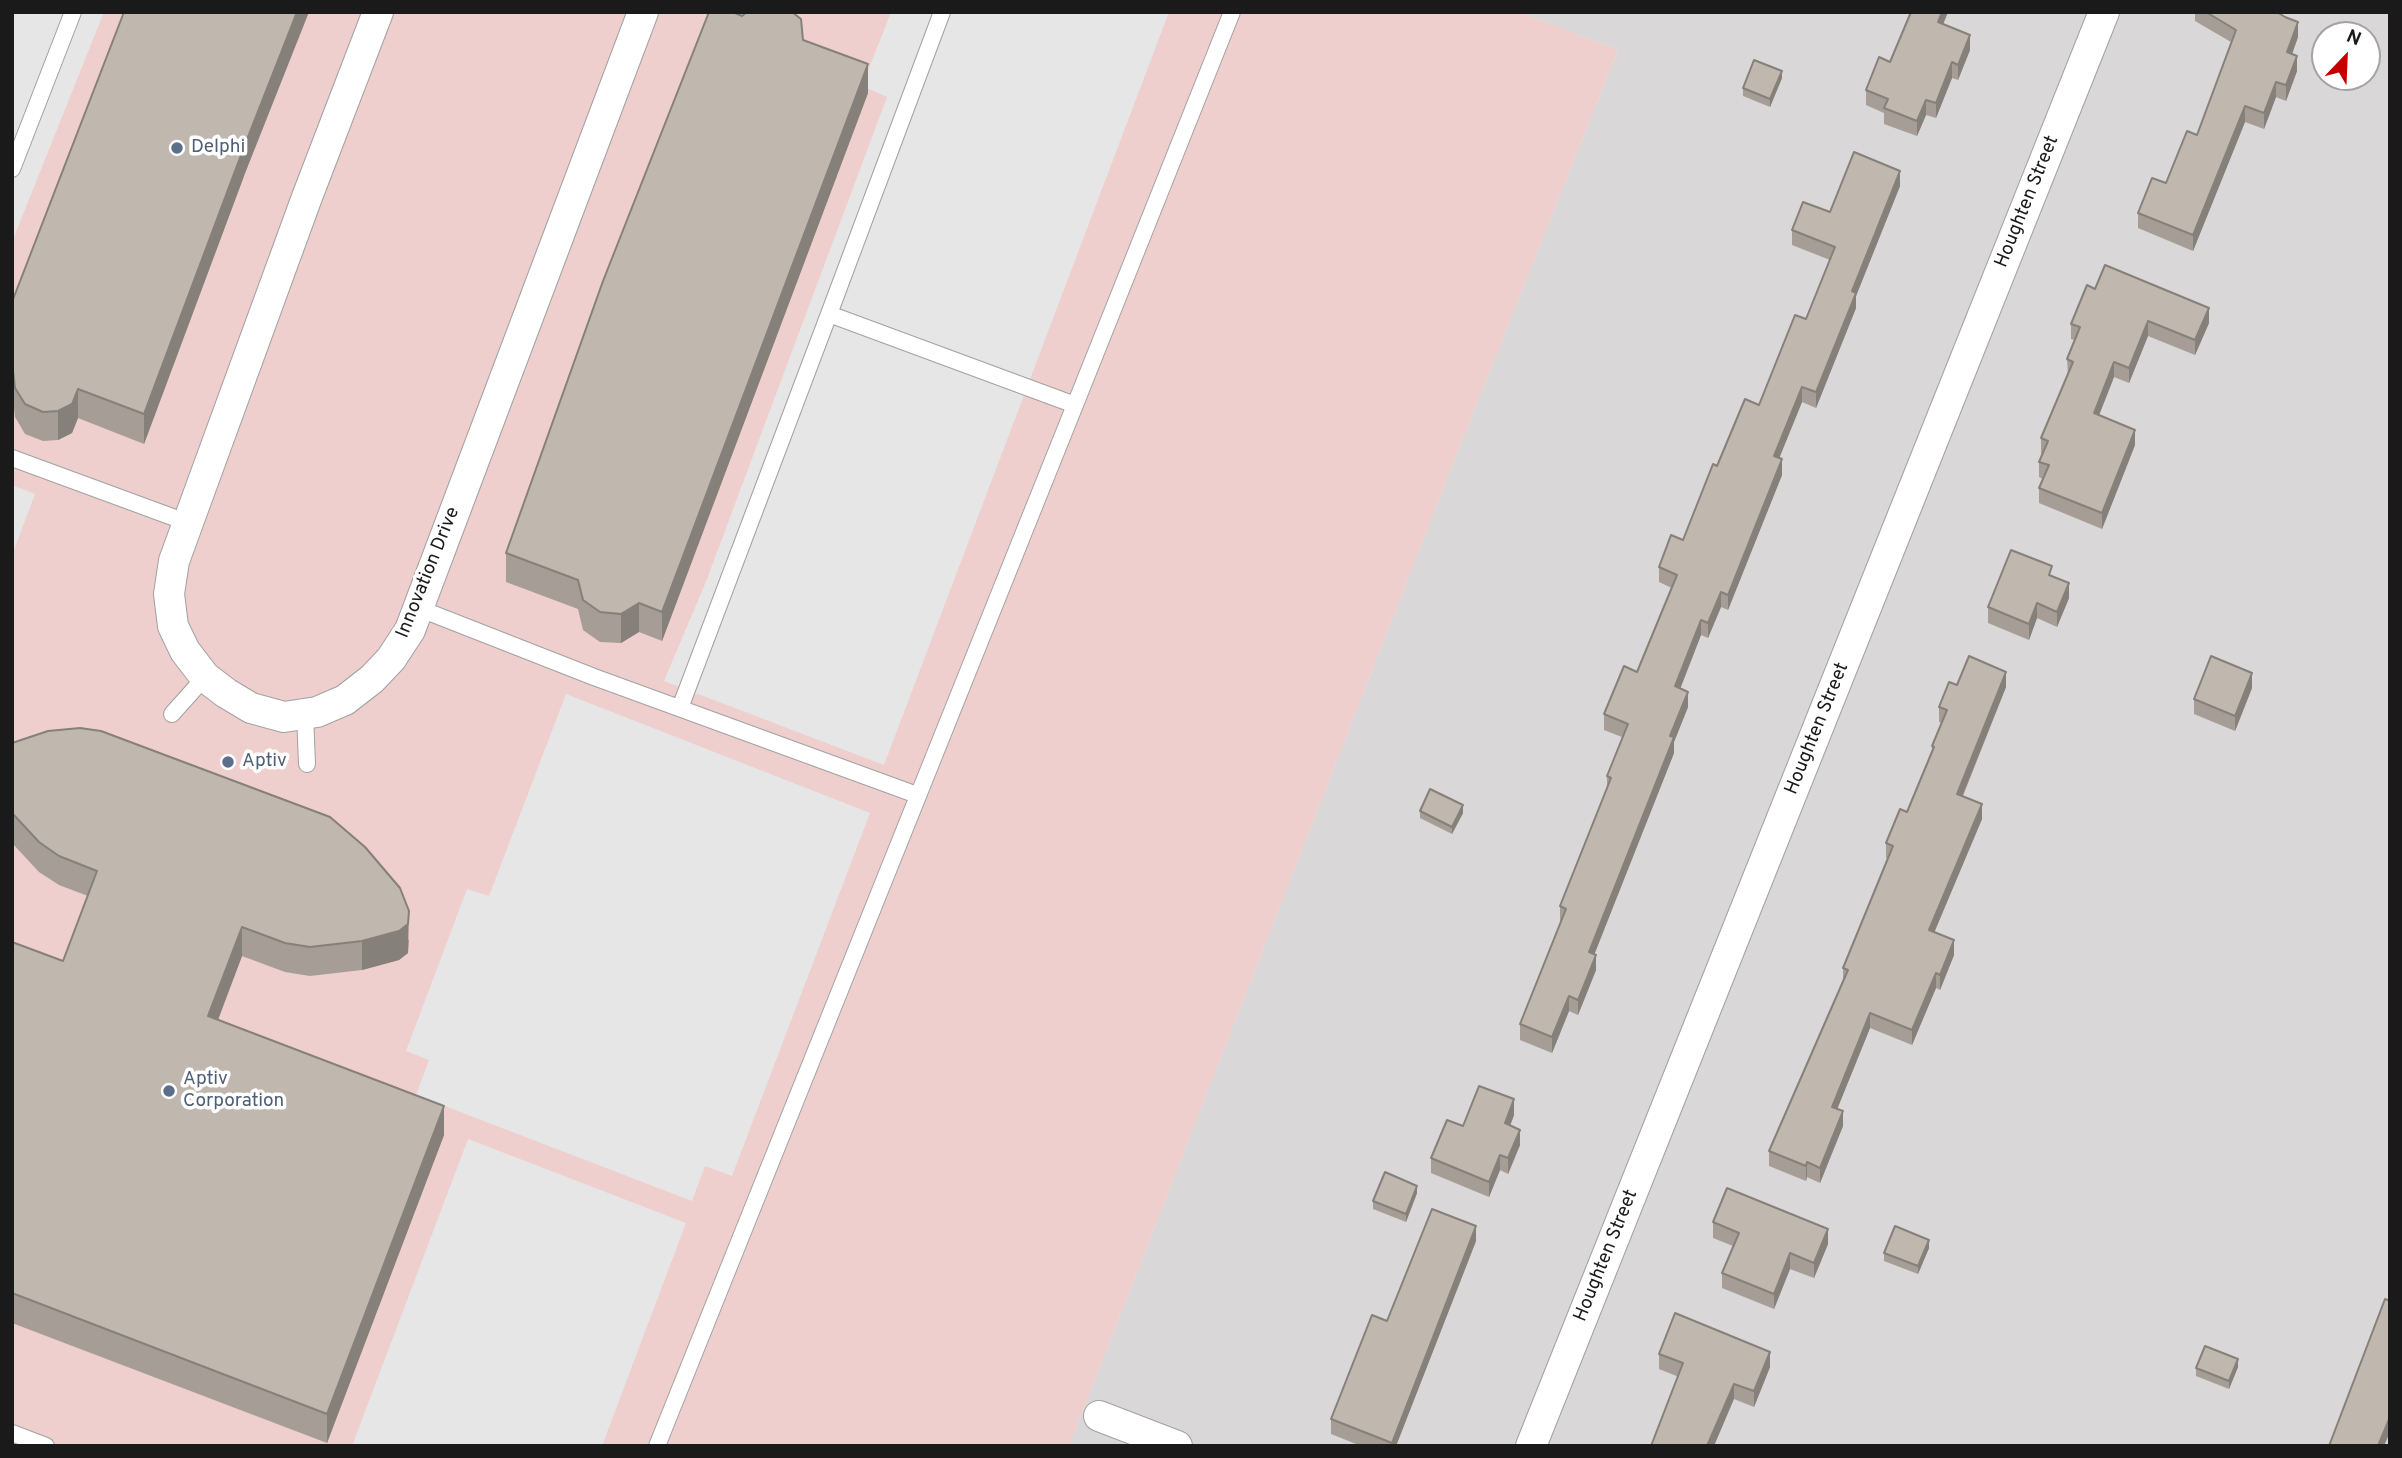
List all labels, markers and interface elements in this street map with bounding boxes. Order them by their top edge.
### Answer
north arrow [2311,21,2381,91]
text: N [2342,25,2364,52]
street label: Houghten Street [1991,133,2065,271]
place label: Delphi [191,137,245,159]
marker: Delphi [169,140,185,156]
street label: Innovation Drive [392,504,466,642]
street label: Houghten Street [1781,660,1855,798]
place label: Aptiv [242,751,287,773]
marker: Aptiv [220,754,236,770]
place label: Aptiv Corporation [183,1069,284,1113]
marker: Aptiv Corporation [161,1083,177,1099]
street label: Houghten Street [1570,1187,1644,1325]

